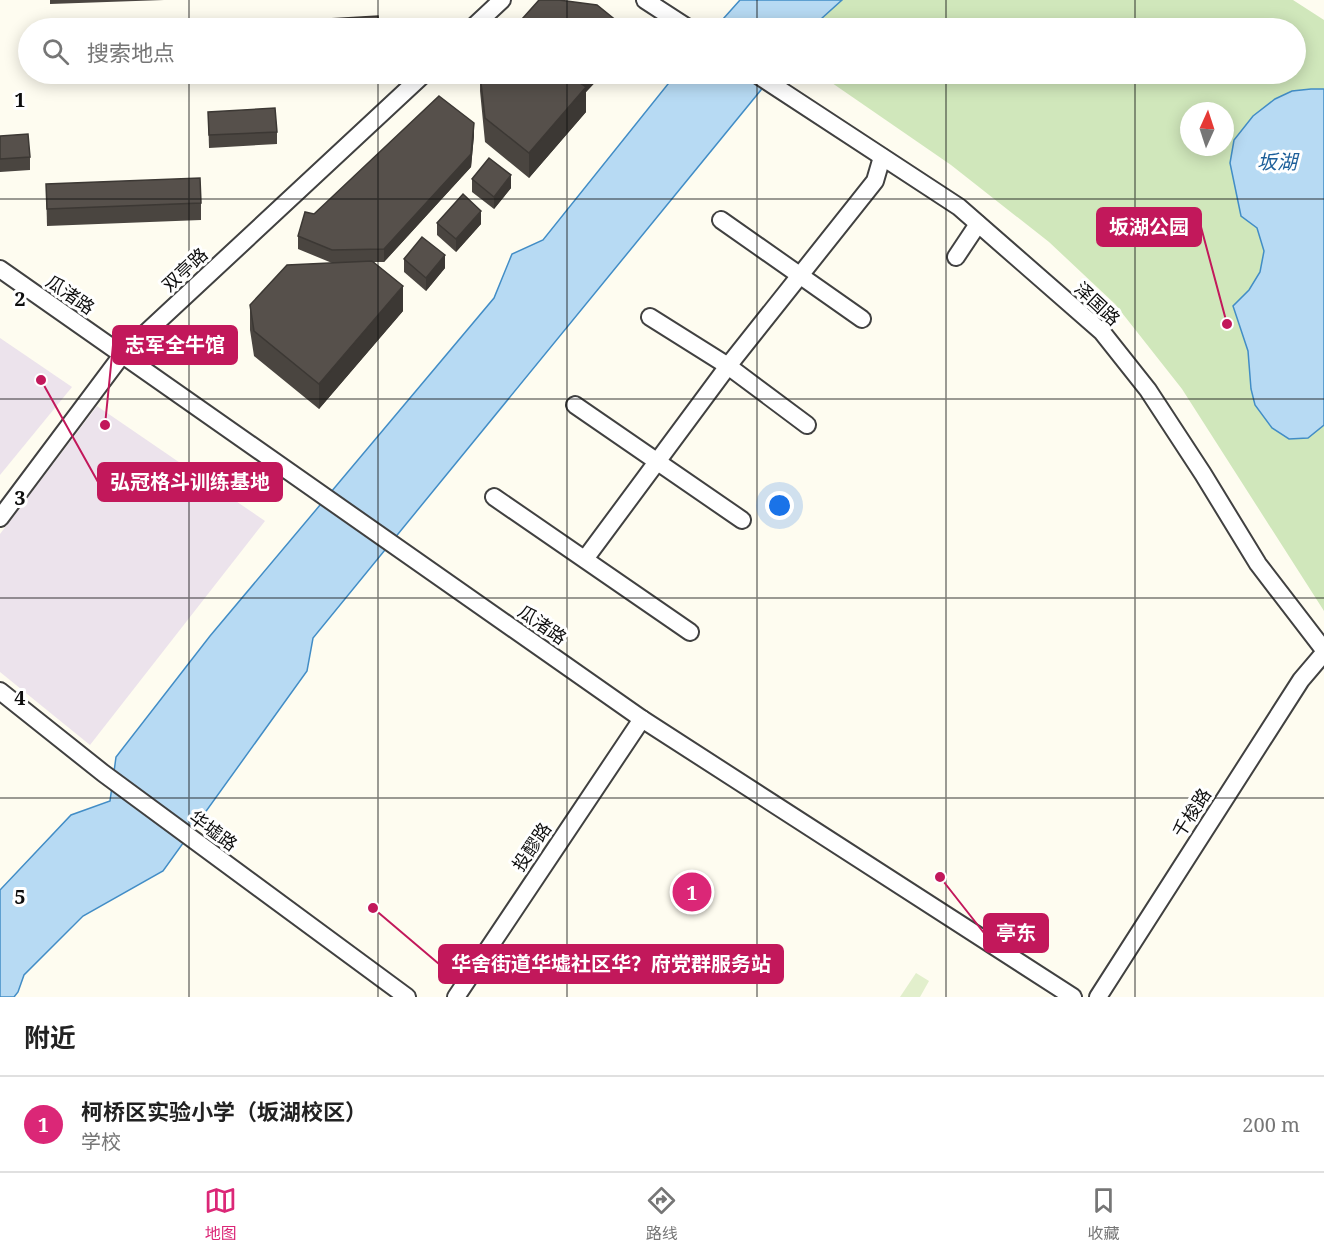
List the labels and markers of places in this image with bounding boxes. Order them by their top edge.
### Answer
callout: 坂湖公园 [1097,208,1201,246]
callout: 志军全牛馆 [113,326,237,364]
callout: 弘冠格斗训练基地 [98,463,282,501]
pin: 1 [672,870,712,914]
callout: 亭东 [984,914,1048,952]
callout: 华舍街道华墟社区华？府党群服务站 [439,945,783,983]

